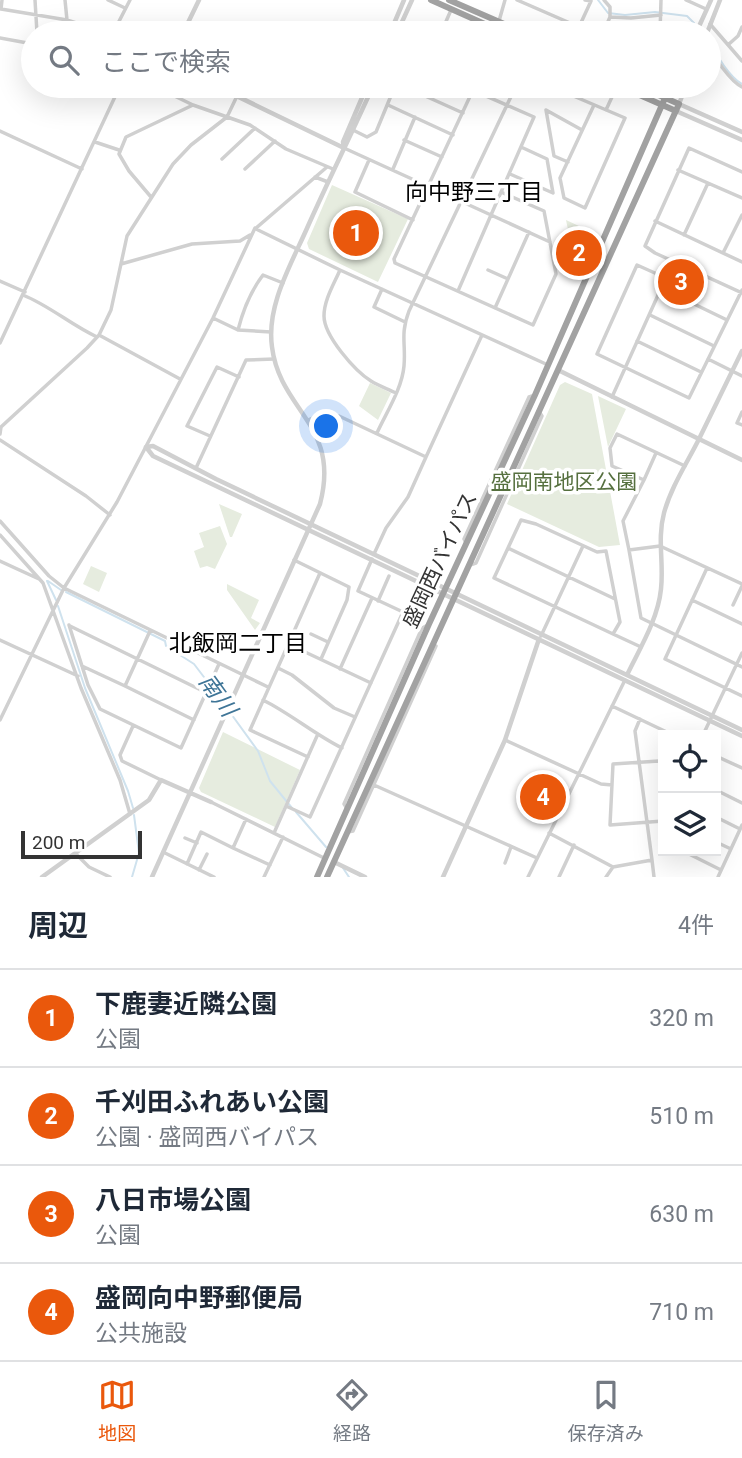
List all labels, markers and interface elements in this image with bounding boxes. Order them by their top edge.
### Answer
search box [21,21,721,98]
icon: search [45,41,83,79]
text: ここで検索 [101,47,231,77]
district label: 向中野三丁目 [405,179,543,206]
pin: 1 [333,207,379,259]
pin: 2 [556,227,602,279]
pin: 3 [658,256,704,308]
your location [309,409,343,443]
park label: 盛岡南地区公園 [491,470,638,494]
street label: 盛岡西バイパス [398,488,482,632]
district label: 北飯岡二丁目 [169,630,307,657]
water label: 南川 [193,669,244,724]
map controls [658,730,721,856]
button: locate [658,730,721,793]
pin: 4 [520,771,566,823]
button: layers [658,793,721,856]
scale bar [21,828,142,860]
text: 200 m [32,831,85,854]
text: 周辺 [28,908,88,943]
text: 4件 [678,912,714,939]
text: 下鹿妻近隣公園 [95,989,277,1019]
text: 1 [44,1005,58,1032]
text: 320 m [649,1005,714,1032]
text: 公園 [95,1026,141,1053]
text: 千刈田ふれあい公園 [95,1087,329,1117]
text: 2 [44,1103,58,1130]
text: 510 m [649,1103,714,1130]
text: 公園 · 盛岡西バイパス [95,1124,319,1151]
text: 八日市場公園 [95,1185,251,1215]
text: 3 [44,1201,58,1228]
text: 630 m [649,1201,714,1228]
text: 公園 [95,1222,141,1249]
text: 盛岡向中野郵便局 [95,1283,303,1313]
text: 4 [44,1299,58,1326]
text: 710 m [649,1299,714,1326]
text: 公共施設 [95,1320,187,1347]
tab: 地図 [98,1376,136,1445]
tab: 経路 [333,1376,371,1445]
tab: 保存済み [568,1376,644,1445]

